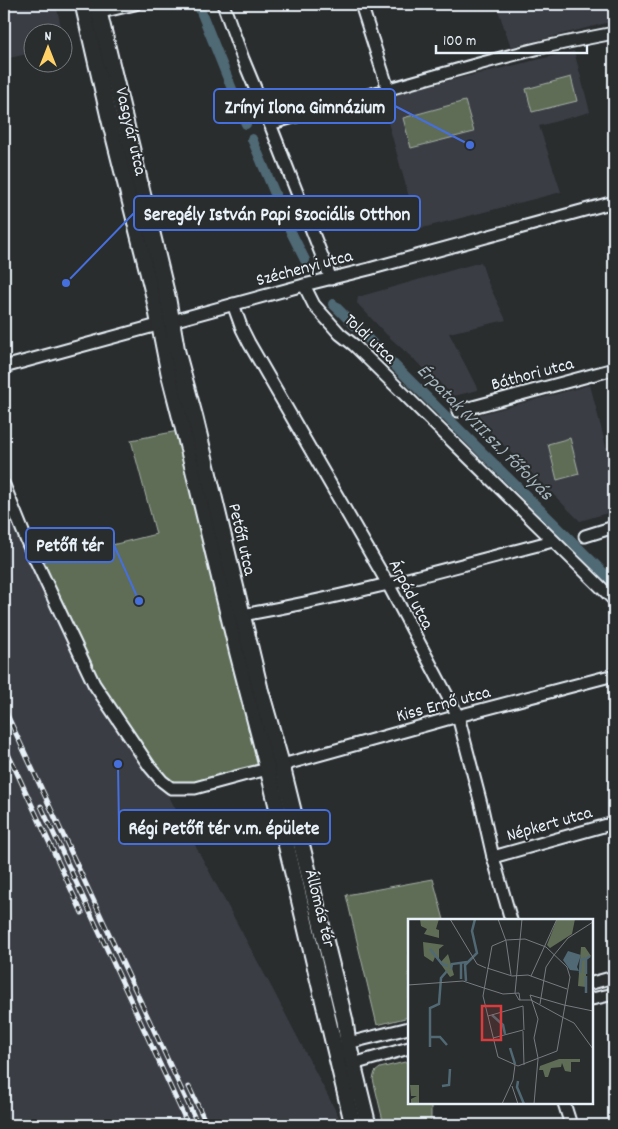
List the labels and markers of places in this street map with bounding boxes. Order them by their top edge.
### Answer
callout: Zrínyi Ilona Gimnázium [214,89,395,123]
callout: Seregély István Papi Szociális Otthon [134,196,420,230]
callout: Petőfi tér [26,528,114,562]
callout: Régi Petőfi tér v.m. épülete [119,810,330,844]

